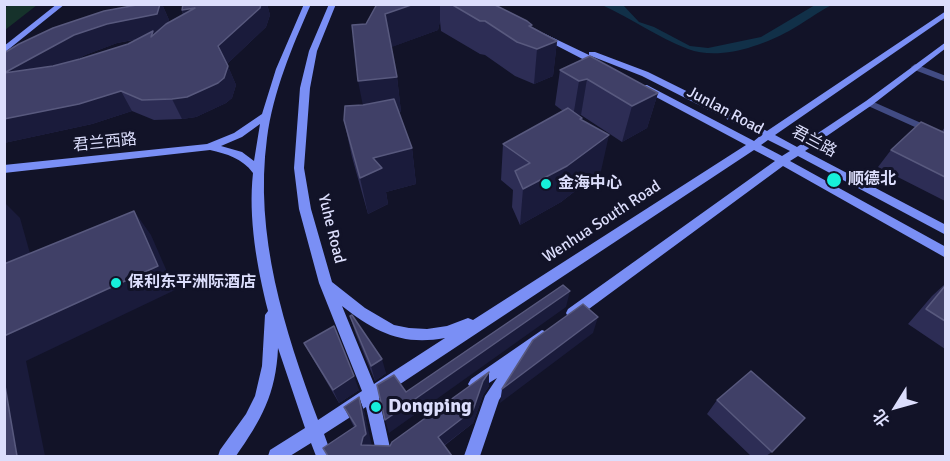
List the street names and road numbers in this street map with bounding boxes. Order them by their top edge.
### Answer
street label: Junlan Road [683,83,767,139]
street label: 君兰路 [788,122,840,162]
street label: 君兰西路 [72,130,138,156]
street label: Wenhua South Road [539,177,665,267]
street label: Yuhe Road [313,192,349,266]

